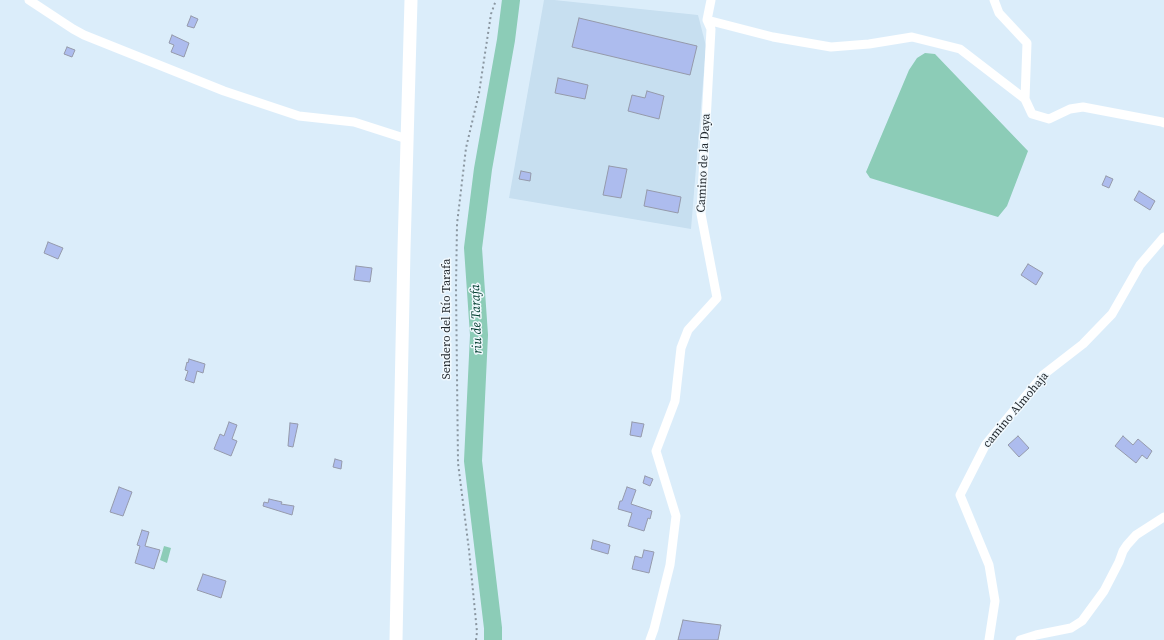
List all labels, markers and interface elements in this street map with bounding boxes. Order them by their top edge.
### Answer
street label: Camino de la Daya [694,113,714,213]
street label: Sendero del Río Tarafa [440,259,454,379]
water label: riu de Tarafa [468,284,486,354]
street label: camino Almohaja [980,369,1052,451]

